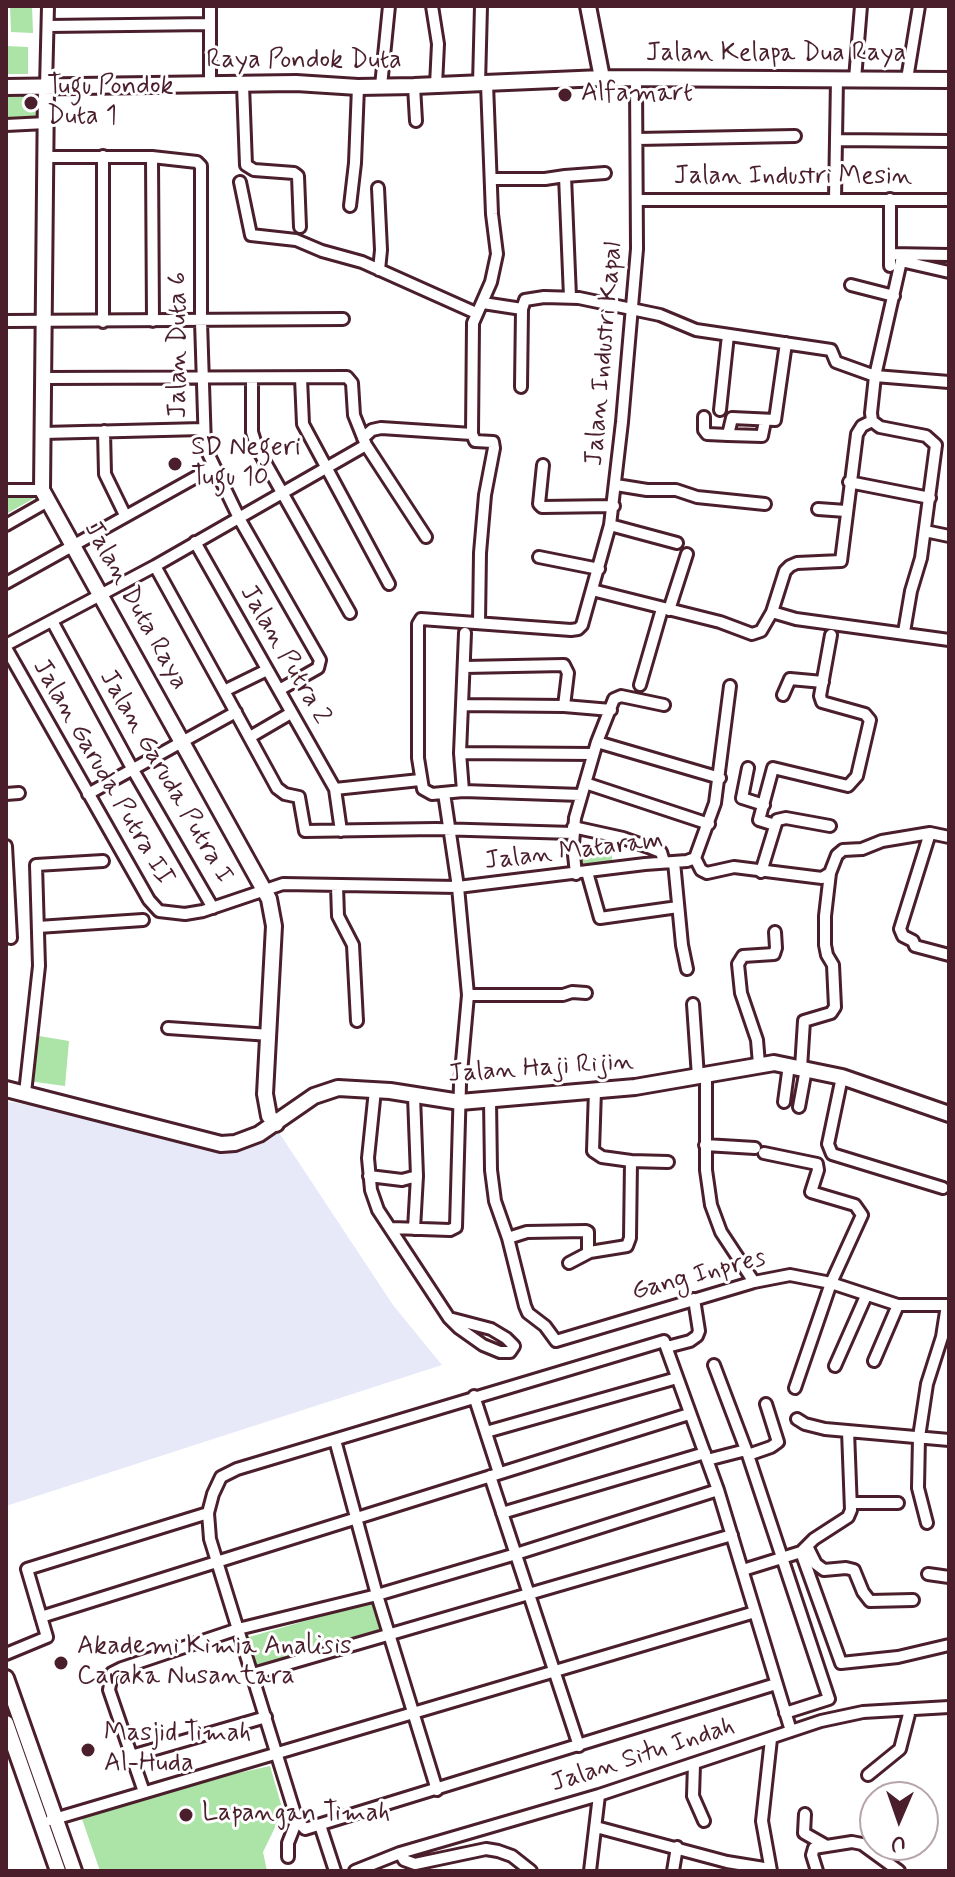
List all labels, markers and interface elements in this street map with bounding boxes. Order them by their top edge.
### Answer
street label: Jalan Kelapa Dua Raya [646,39,906,71]
street label: Raya Pondok Duta [206,46,402,78]
place label: Tugu Pondok Duta 1 [47,72,174,134]
place label: Alfamart [581,79,693,111]
marker: Alfamart [556,86,574,104]
marker: Tugu Pondok Duta 1 [22,94,40,112]
street label: Jalan Industri Mesin [674,162,912,194]
street label: Jalan Industri Kapal [580,241,630,467]
street label: Jalan Duta 6 [164,272,196,418]
place label: SD Negeri Tugu 10 [191,433,301,494]
marker: SD Negeri Tugu 10 [166,455,184,473]
street label: Jalan Duta Raya [76,516,194,696]
street label: Jalan Putra 2 [232,580,336,730]
street label: Jalan Garuda Putra II [24,654,180,892]
street label: Jalan Garuda Putra I [91,665,239,889]
street label: Jalan Mataram [483,826,665,878]
street label: Jalan Haji Rijin [447,1047,635,1091]
street label: Gang Inpres [629,1243,769,1309]
place label: Akademi Kimia Analisis Caraka Nusantara [77,1632,352,1694]
marker: Akademi Kimia Analisis Caraka Nusantara [52,1654,70,1672]
street label: Jalan Situ Indah [547,1712,739,1800]
place label: Masjid Timah Al-Huda [104,1719,251,1780]
marker: Masjid Timah Al-Huda [79,1741,97,1759]
north arrow [859,1781,939,1861]
place label: Lapangan Timah [202,1799,390,1831]
marker: Lapangan Timah [177,1806,195,1824]
text: U [891,1829,906,1857]

